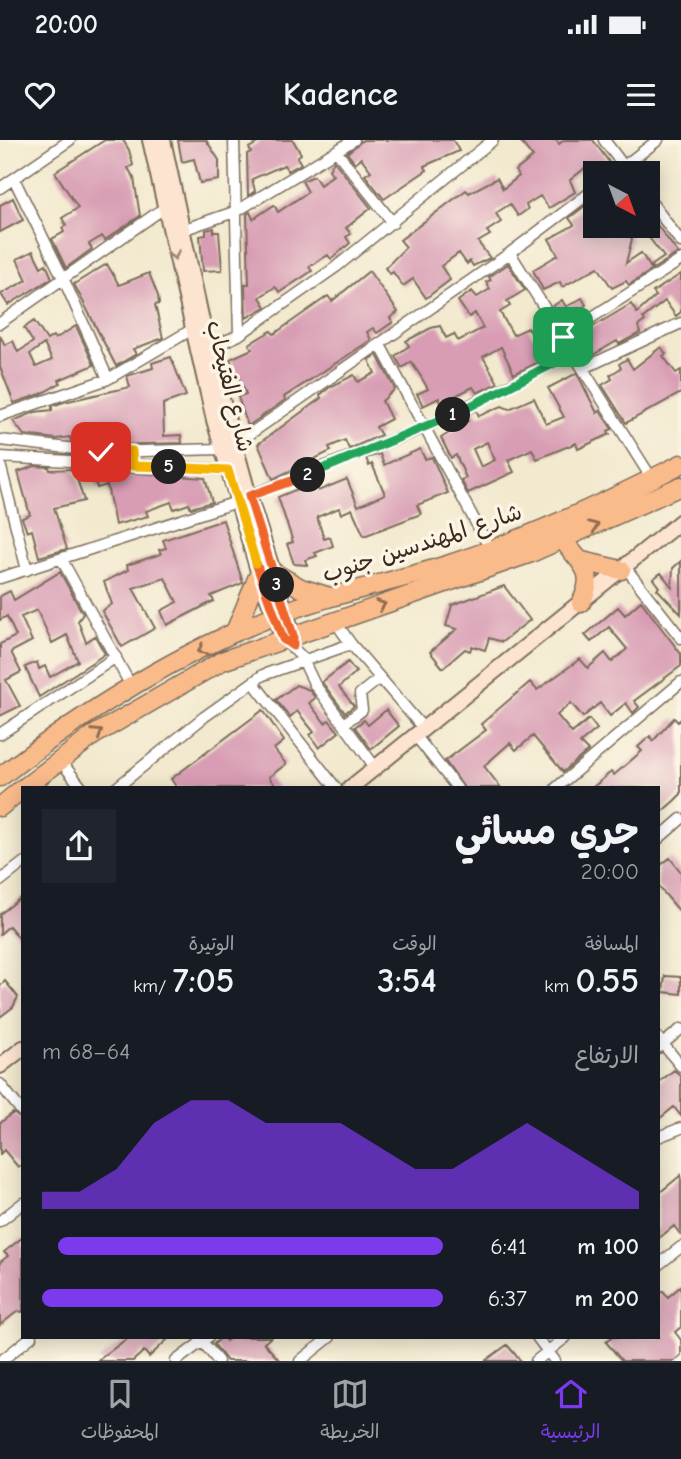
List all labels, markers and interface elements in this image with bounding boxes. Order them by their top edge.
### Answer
text: 20:00 [35,10,98,40]
icon: heart [21,76,59,114]
text: Kadence [283,76,398,113]
icon: menu [622,76,660,114]
north arrow [583,161,660,238]
map controls [583,161,660,238]
one-way arrow [166,249,181,261]
pin [533,307,593,367]
street label: شارع الفتيحاب [199,317,259,455]
icon: arrive [544,318,582,356]
pin: 1 [435,398,470,432]
text: 1 [449,403,456,425]
pin [71,422,131,482]
icon: check [82,433,120,471]
pin: 5 [152,450,186,484]
text: 5 [163,455,174,477]
pin: 2 [290,458,326,492]
text: 2 [303,463,312,485]
street label: شارع المهندسين جنوب [319,498,526,590]
one-way arrow [587,521,599,535]
pin: 3 [260,568,294,602]
text: 3 [272,573,281,595]
one-way arrow [374,599,386,613]
one-way arrow [196,641,209,655]
one-way arrow [91,728,104,741]
button: share [42,809,116,883]
text: جري مسائي [455,810,639,854]
text: 20:00 [581,858,639,885]
text: الوتيرة [188,933,234,955]
text: الوقت [392,933,437,955]
text: المسافة [585,933,639,955]
text: 7:05 [173,960,234,1001]
text: 3:54 [377,960,437,1001]
text: 0.55 [575,960,639,1001]
text: /km [133,975,173,997]
text: km [544,975,575,997]
text: 64–68 m [42,1038,130,1065]
text: الارتفاع [575,1042,639,1069]
text: 6:41 [490,1233,527,1260]
text: 100 m [577,1233,639,1260]
text: 6:37 [488,1285,527,1312]
text: 200 m [575,1285,639,1312]
tab: المحفوظات [81,1375,159,1448]
tab: الخريطة [320,1375,379,1448]
tab: الرئيسية [541,1375,600,1448]

